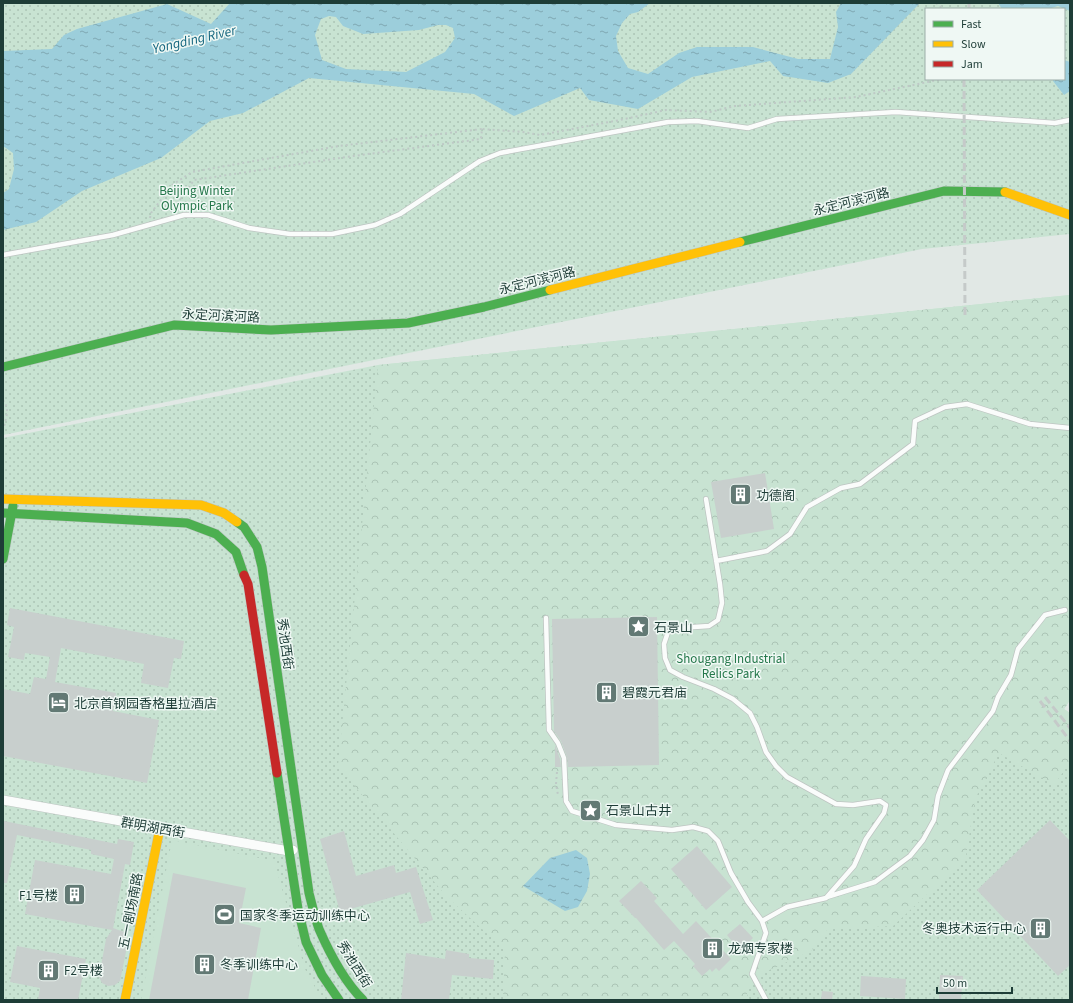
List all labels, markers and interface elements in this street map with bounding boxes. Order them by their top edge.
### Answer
legend [925,8,1065,80]
text: Fast [961,16,981,33]
water label: Yongding River [150,20,239,59]
text: Slow [961,36,986,53]
text: Jam [961,56,983,73]
park label: Beijing Winter Olympic Park [159,182,235,215]
street label: 永定河滨河路 [811,184,891,220]
street label: 永定河滨河路 [497,263,577,299]
street label: 永定河滨河路 [182,305,260,327]
building icon: 功德阁 [728,482,754,508]
place label: 功德阁 [756,487,795,505]
place icon: 石景山 [626,614,652,640]
street label: 秀池西街 [272,617,298,671]
place label: 石景山 [654,619,693,637]
park label: Shougang Industrial Relics Park [676,650,786,683]
building icon: 碧霞元君庙 [593,679,619,705]
place label: 碧霞元君庙 [622,684,687,702]
hotel icon: 北京首钢园香格里拉酒店 [46,690,72,716]
place label: 北京首钢园香格里拉酒店 [74,695,217,713]
place icon: 石景山古井 [578,797,604,823]
place label: 石景山古井 [606,802,671,820]
street label: 群明湖西街 [119,813,186,842]
street label: 五一剧场南路 [115,871,147,951]
building icon: F1号楼 [61,882,87,908]
place label: F1号楼 [19,887,58,905]
sports icon: 国家冬季运动训练中心 [211,902,237,928]
place label: 国家冬季运动训练中心 [240,907,370,925]
building icon: 冬奥技术运行中心 [1028,915,1054,941]
place label: 冬奥技术运行中心 [922,920,1026,938]
building icon: 龙烟专家楼 [700,935,726,961]
street label: 秀池西街 [333,938,376,991]
place label: 龙烟专家楼 [728,940,793,958]
building icon: 冬季训练中心 [192,951,218,977]
place label: 冬季训练中心 [220,956,298,974]
building icon: F2号楼 [35,957,61,983]
place label: F2号楼 [64,962,103,980]
scale bar [937,969,1012,995]
text: 50 m [943,975,967,992]

